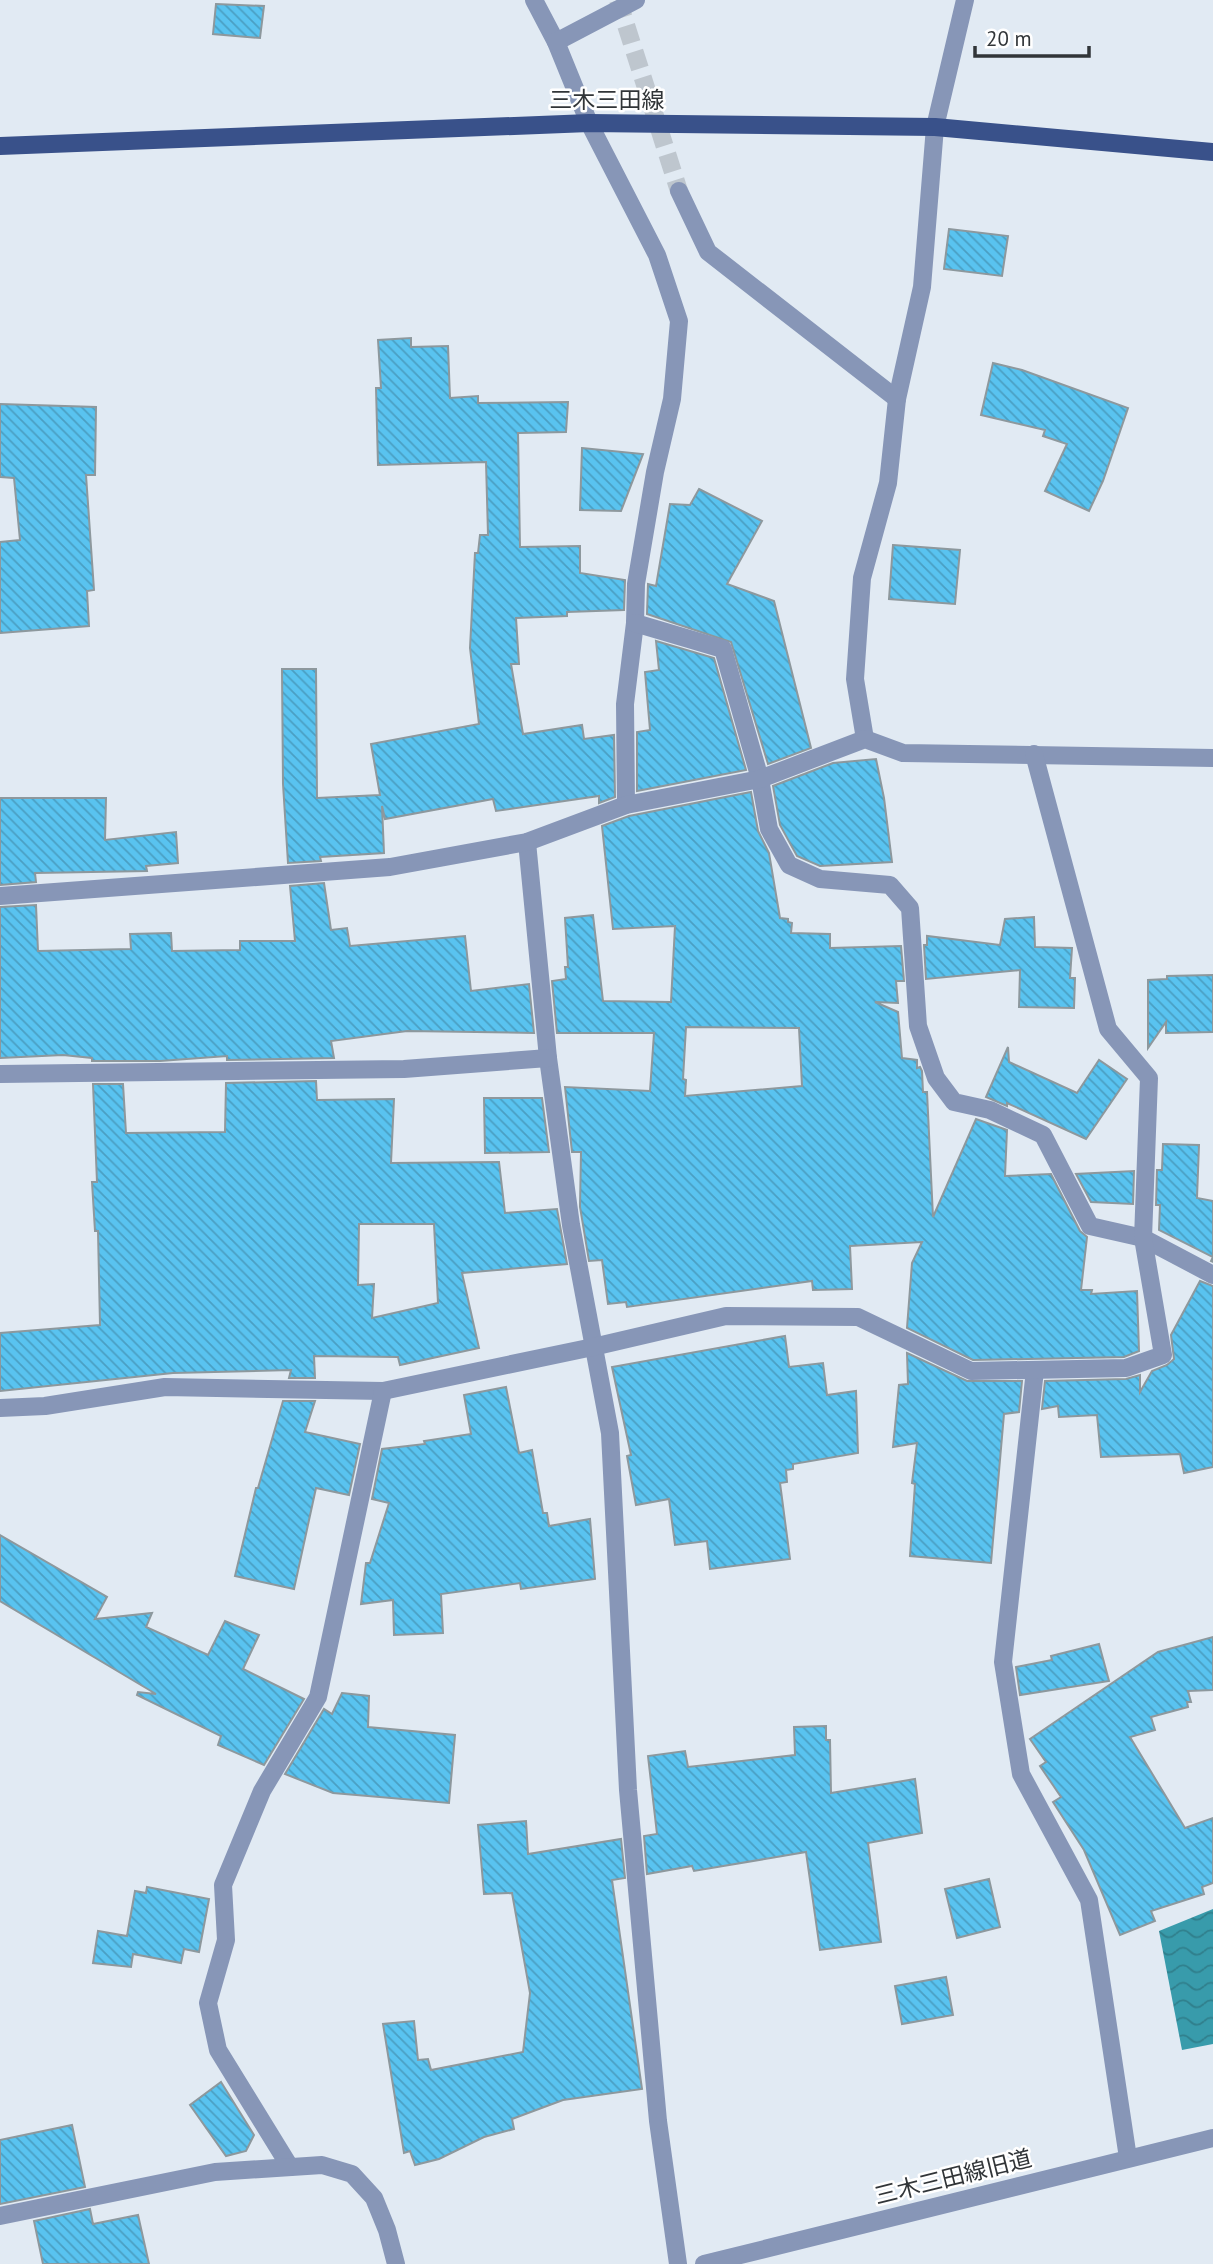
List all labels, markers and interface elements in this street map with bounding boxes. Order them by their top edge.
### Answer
scale bar [975,14,1089,58]
text: 20 m [986,25,1032,52]
street label: 三木三田線 [550,85,665,114]
street label: 三木三田線旧道 [871,2143,1034,2210]

